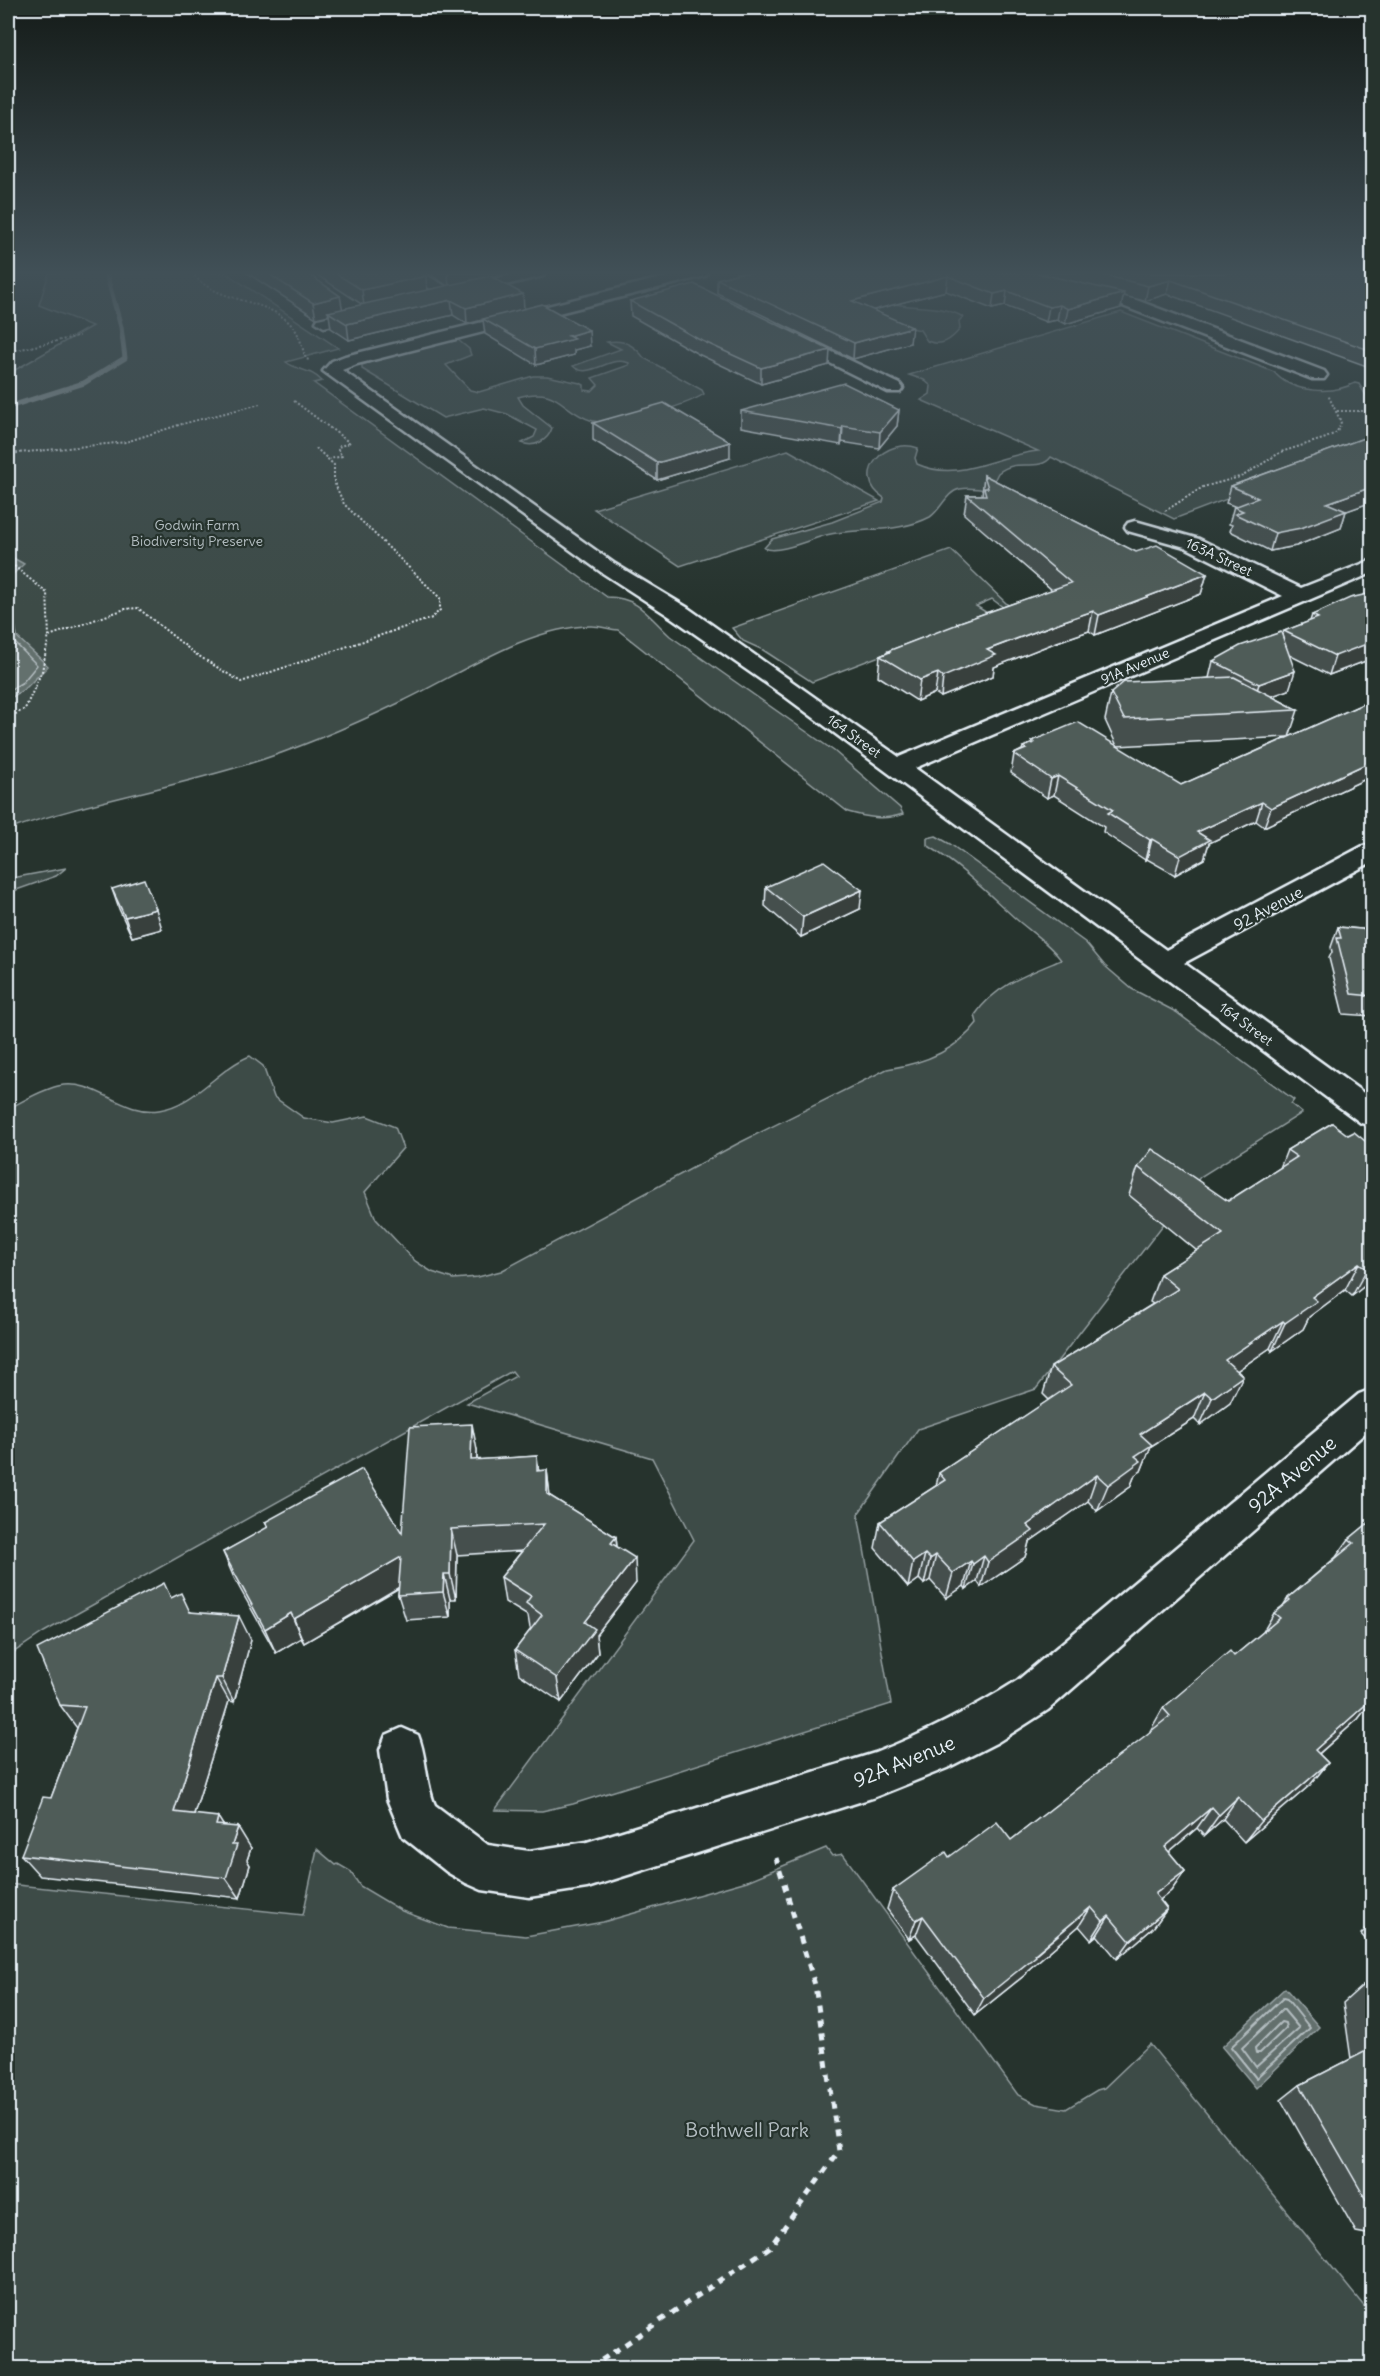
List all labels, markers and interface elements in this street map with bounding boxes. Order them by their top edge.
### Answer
park label: Godwin Farm Biodiversity Preserve [131,516,263,550]
street label: 163A Street [1183,534,1255,580]
street label: 91A Avenue [1098,643,1172,689]
street label: 164 Street [823,710,885,762]
street label: 92 Avenue [1230,881,1306,935]
street label: 164 Street [1215,998,1277,1050]
street label: 92A Avenue [1243,1430,1341,1518]
street label: 92A Avenue [850,1729,958,1793]
park label: Bothwell Park [685,2117,809,2142]

